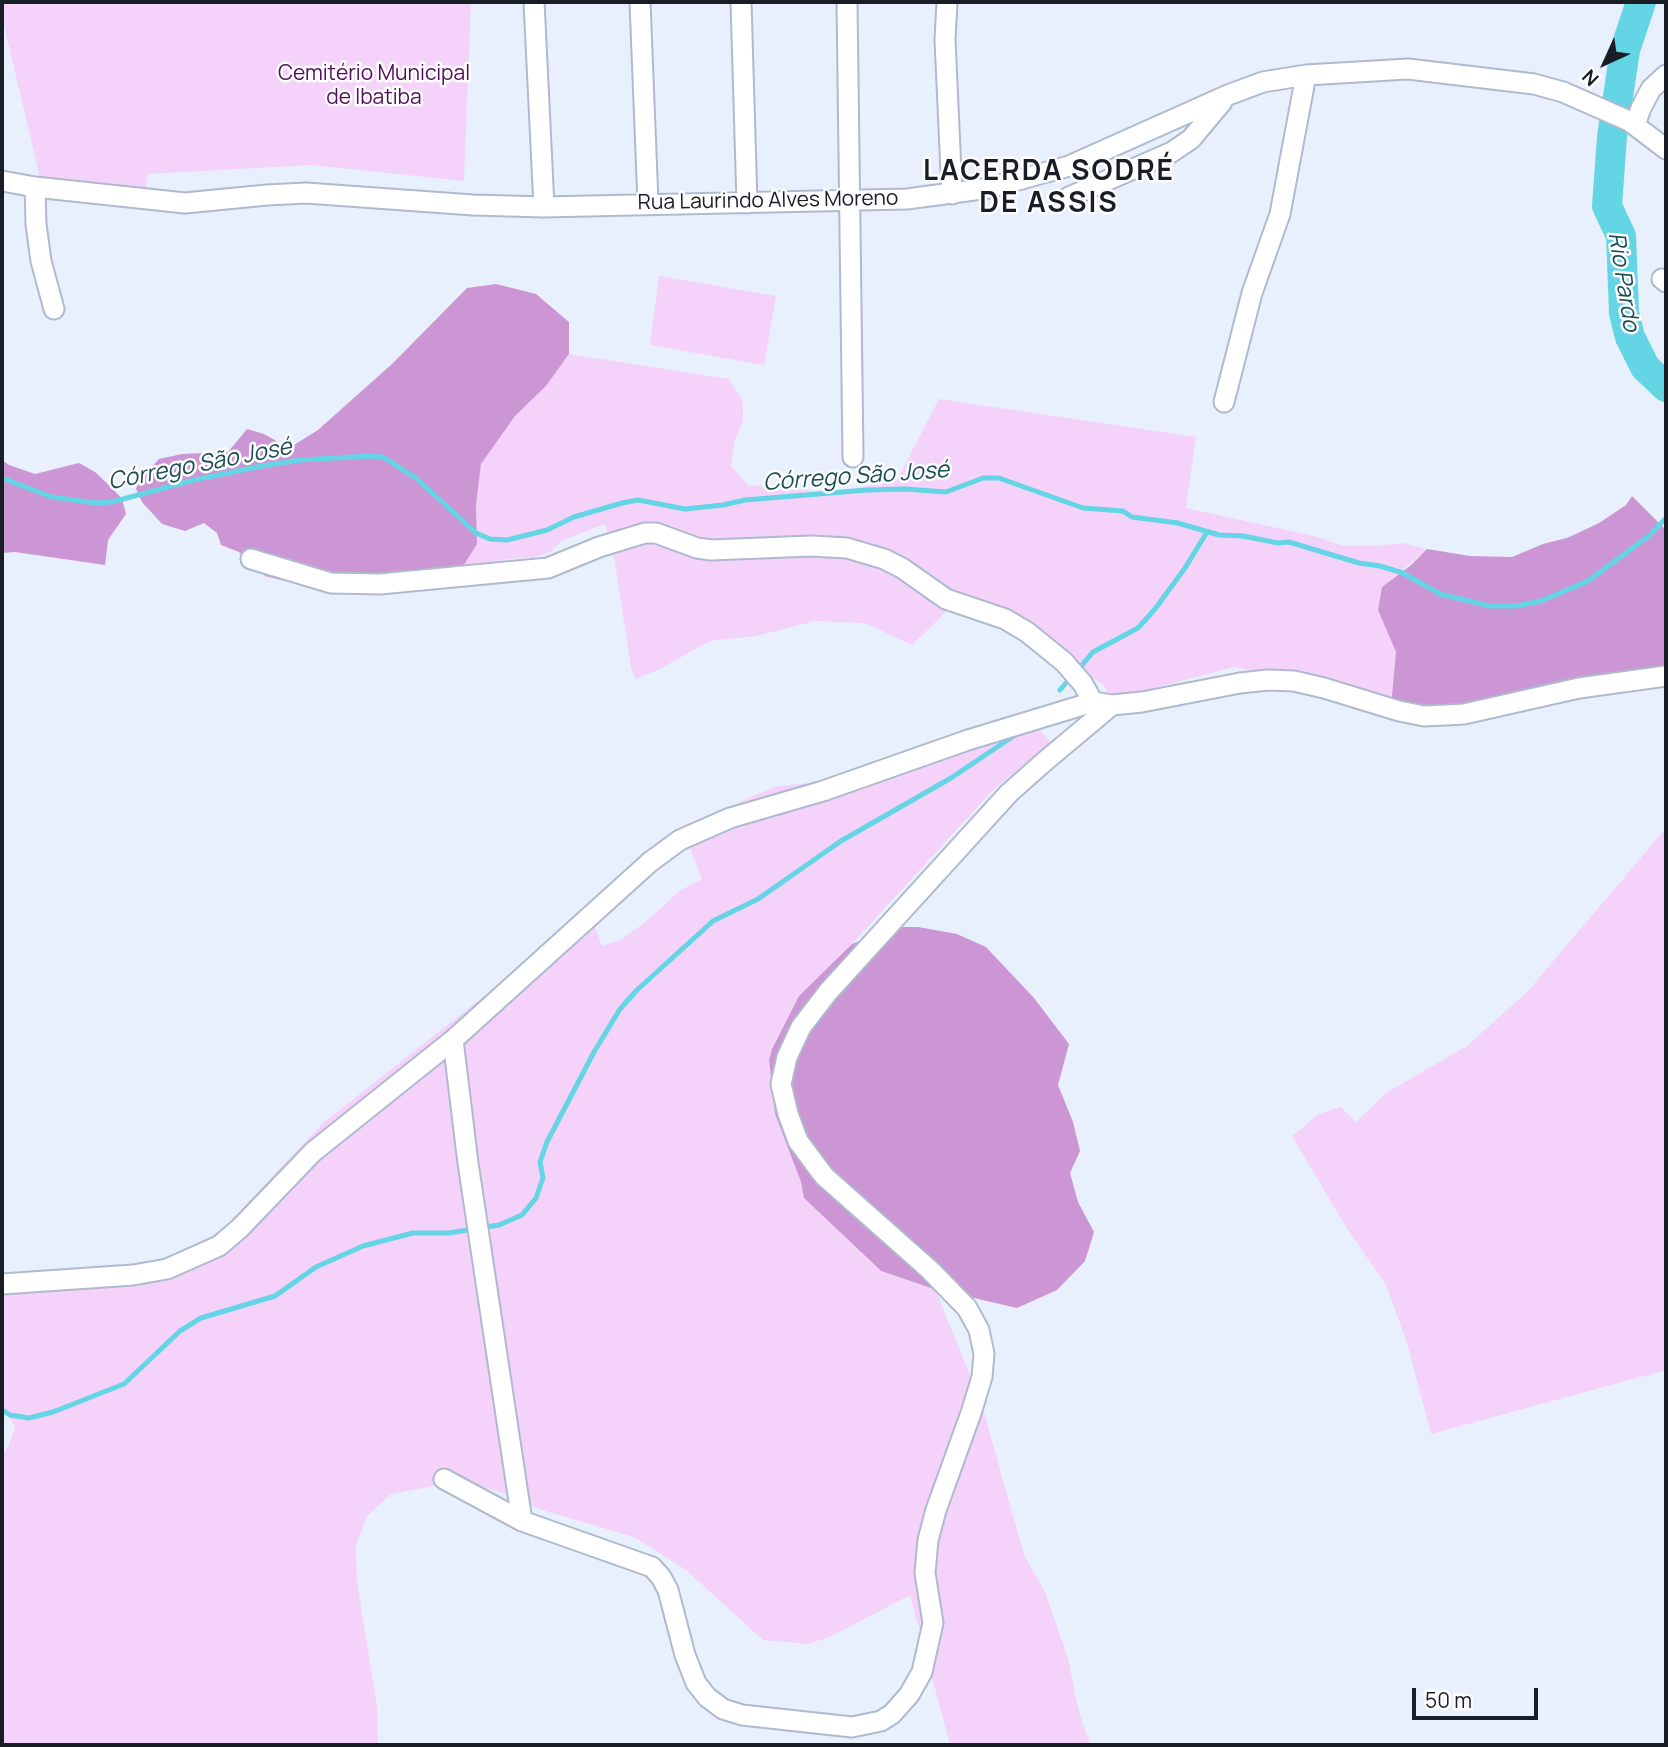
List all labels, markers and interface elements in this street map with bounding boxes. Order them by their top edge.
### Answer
north arrow [1570,28,1640,98]
park label: Cemitério Municipal de Ibatiba [278,61,470,111]
text: N [1576,64,1604,92]
district label: LACERDA SODRÉ DE ASSIS [925,155,1173,221]
street label: Rua Laurindo Alves Moreno [638,186,898,216]
water label: Rio Pardo [1602,231,1644,333]
water label: Córrego São José [106,434,294,496]
water label: Córrego São José [762,457,950,497]
scale bar [1416,1674,1542,1718]
text: 50 m [1425,1686,1472,1714]

